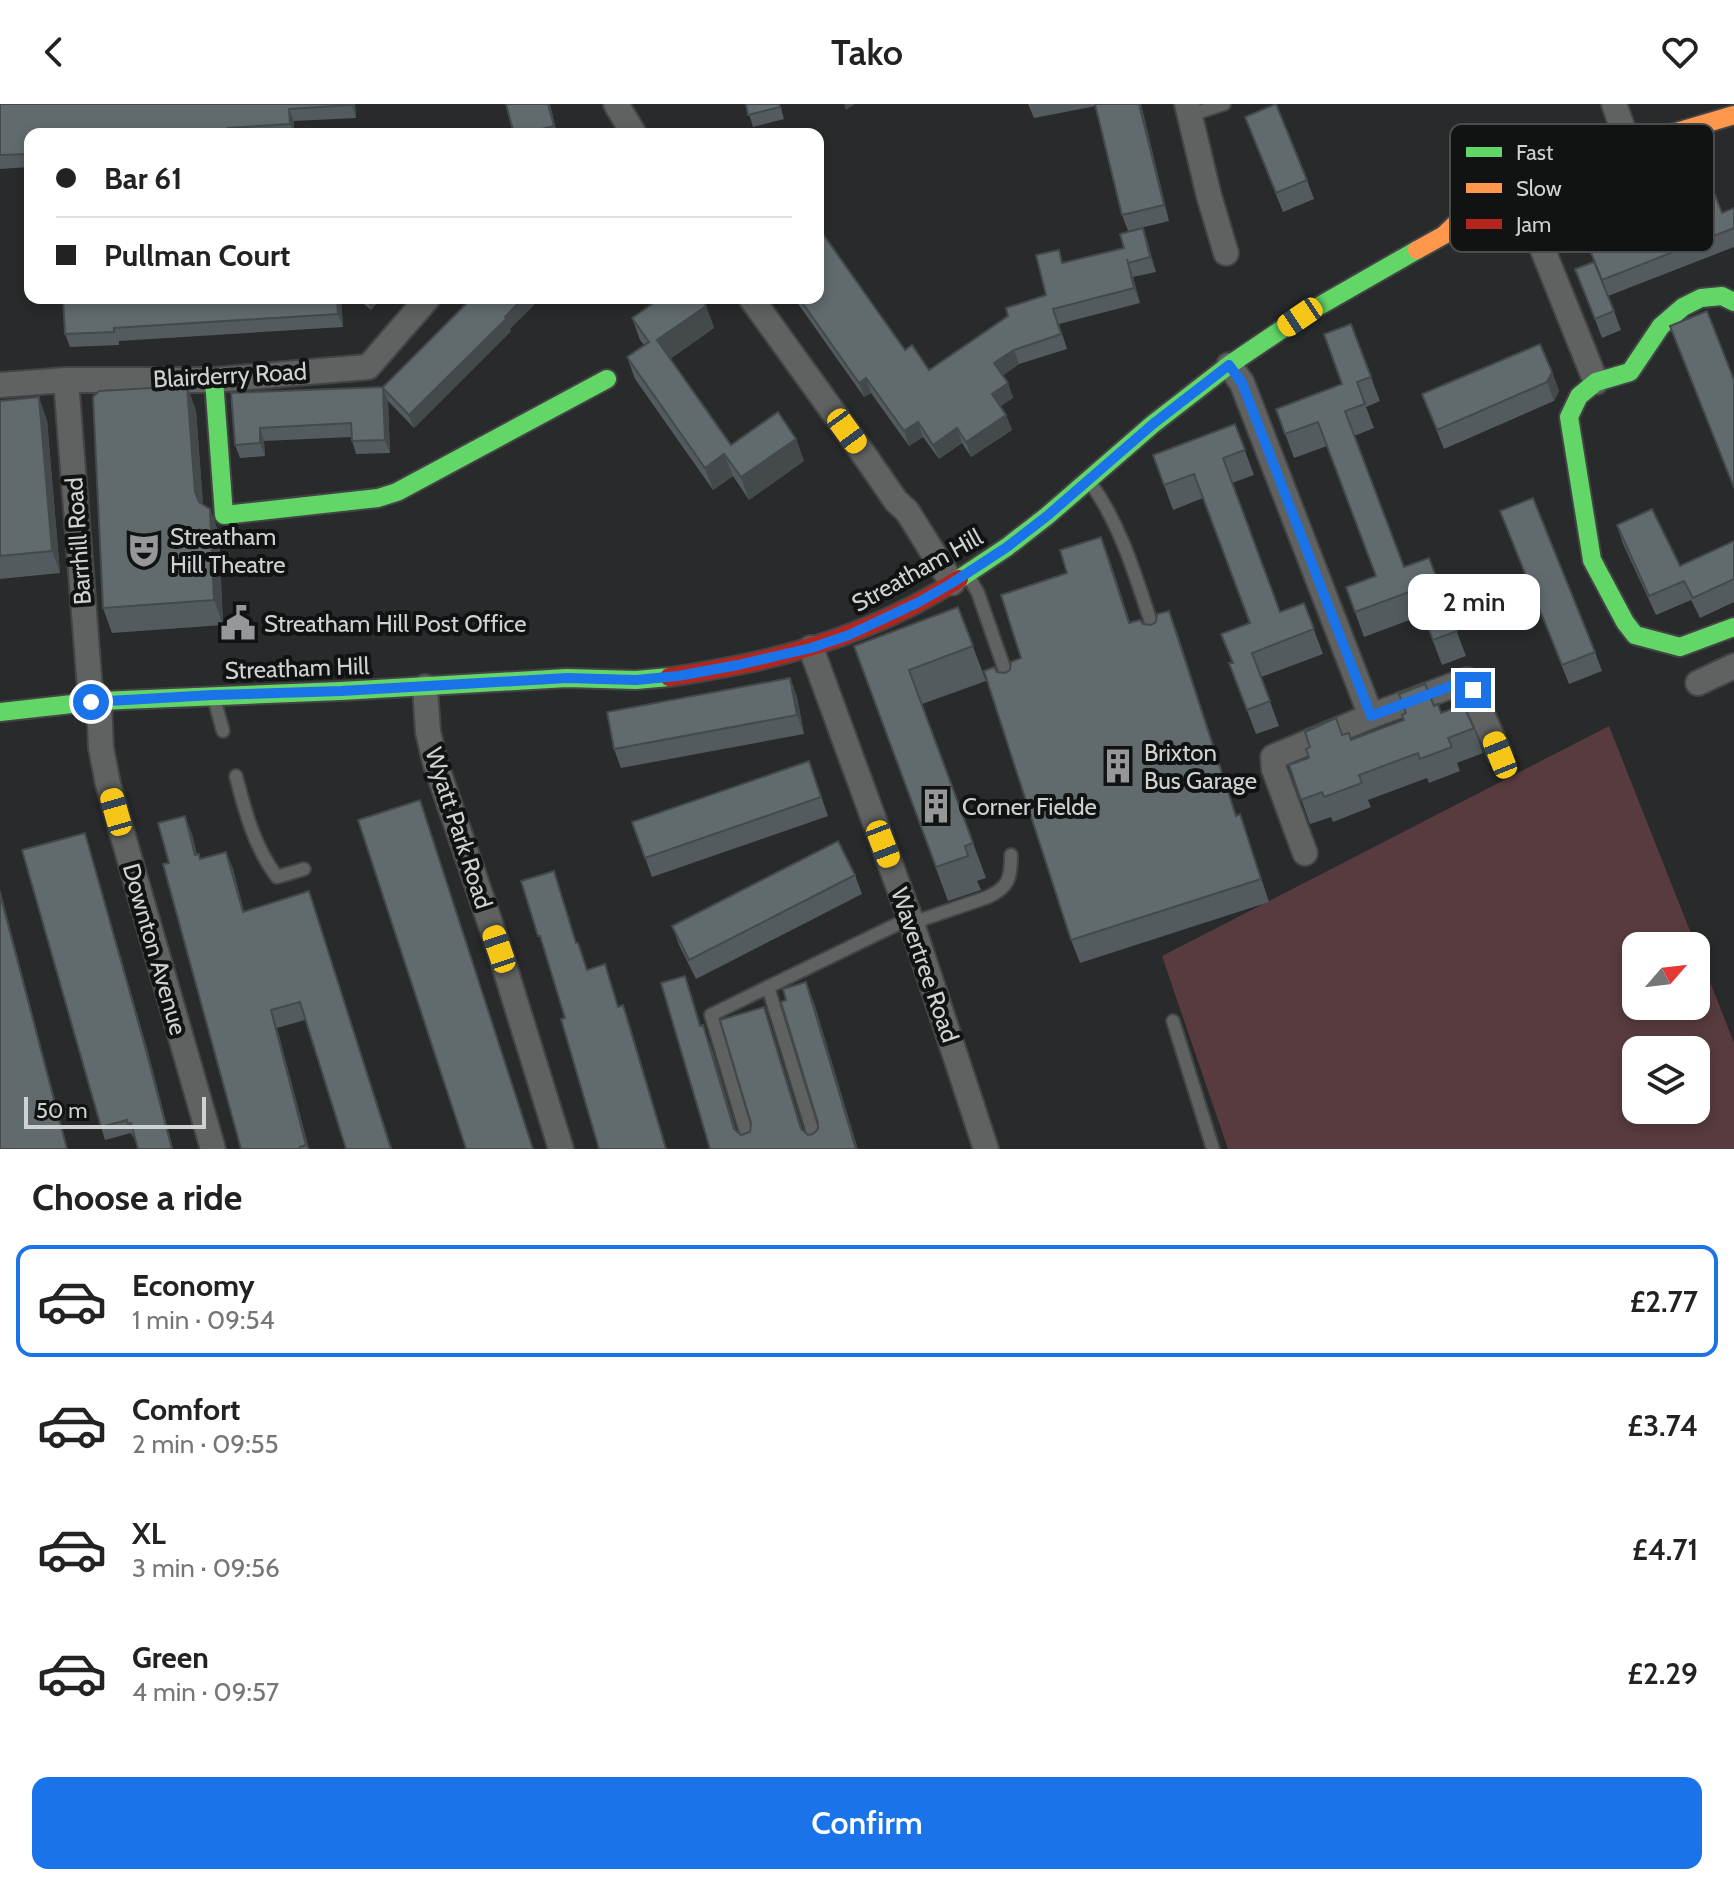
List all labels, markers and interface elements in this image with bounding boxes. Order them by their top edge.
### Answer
icon: back [32,30,76,74]
text: Tako [831,30,903,74]
icon: heart [1658,30,1702,74]
legend [1450,124,1714,252]
text: Fast [1516,139,1554,166]
text: Bar 61 [104,160,182,197]
text: Slow [1516,175,1562,202]
text: Jam [1515,211,1551,238]
text: Pullman Court [104,237,290,274]
car [1273,294,1327,340]
street label: Blairderry Road [152,356,308,394]
car [823,405,871,457]
street label: Barrhill Road [59,476,97,606]
place label: Streatham Hill Theatre [170,522,285,579]
street label: Streatham Hill [847,522,988,618]
theatre icon: Streatham Hill Theatre [125,531,163,569]
callout: 2 min [1407,574,1539,630]
text: 2 min [1443,586,1505,618]
public building icon: Streatham Hill Post Office [219,604,257,642]
place label: Streatham Hill Post Office [264,609,527,638]
street label: Streatham Hill [224,651,370,685]
route end [1455,672,1491,708]
route start [73,684,109,720]
car [1480,728,1520,782]
place label: Brixton Bus Garage [1144,738,1257,795]
street label: Wyatt Park Road [419,744,499,912]
building icon: Brixton Bus Garage [1099,747,1137,785]
car [98,786,134,838]
building icon: Corner Fielde [917,787,955,825]
place label: Corner Fielde [962,792,1097,821]
car [863,817,903,871]
street label: Downton Avenue [117,860,193,1038]
street label: Wavertree Road [885,884,965,1046]
car [480,922,518,976]
north arrow [1622,932,1710,1020]
map controls [1622,932,1710,1124]
button: layers [1622,1036,1710,1124]
scale bar [24,1093,206,1129]
text: 50 m [36,1097,88,1124]
text: Choose a ride [32,1175,242,1219]
icon: car [36,1265,108,1337]
text: Economy [132,1267,255,1304]
text: £2.77 [1630,1283,1698,1320]
text: 1 min · 09:54 [132,1304,274,1336]
icon: car [36,1389,108,1461]
text: Comfort [132,1391,240,1428]
text: £3.74 [1627,1407,1698,1444]
text: 2 min · 09:55 [132,1428,279,1460]
icon: car [36,1513,108,1585]
text: XL [132,1515,166,1552]
text: £4.71 [1632,1531,1698,1568]
text: 3 min · 09:56 [132,1552,280,1584]
icon: car [36,1637,108,1709]
text: Green [132,1639,209,1676]
text: £2.29 [1627,1655,1698,1692]
text: 4 min · 09:57 [132,1676,279,1708]
button: Confirm [32,1777,1702,1869]

